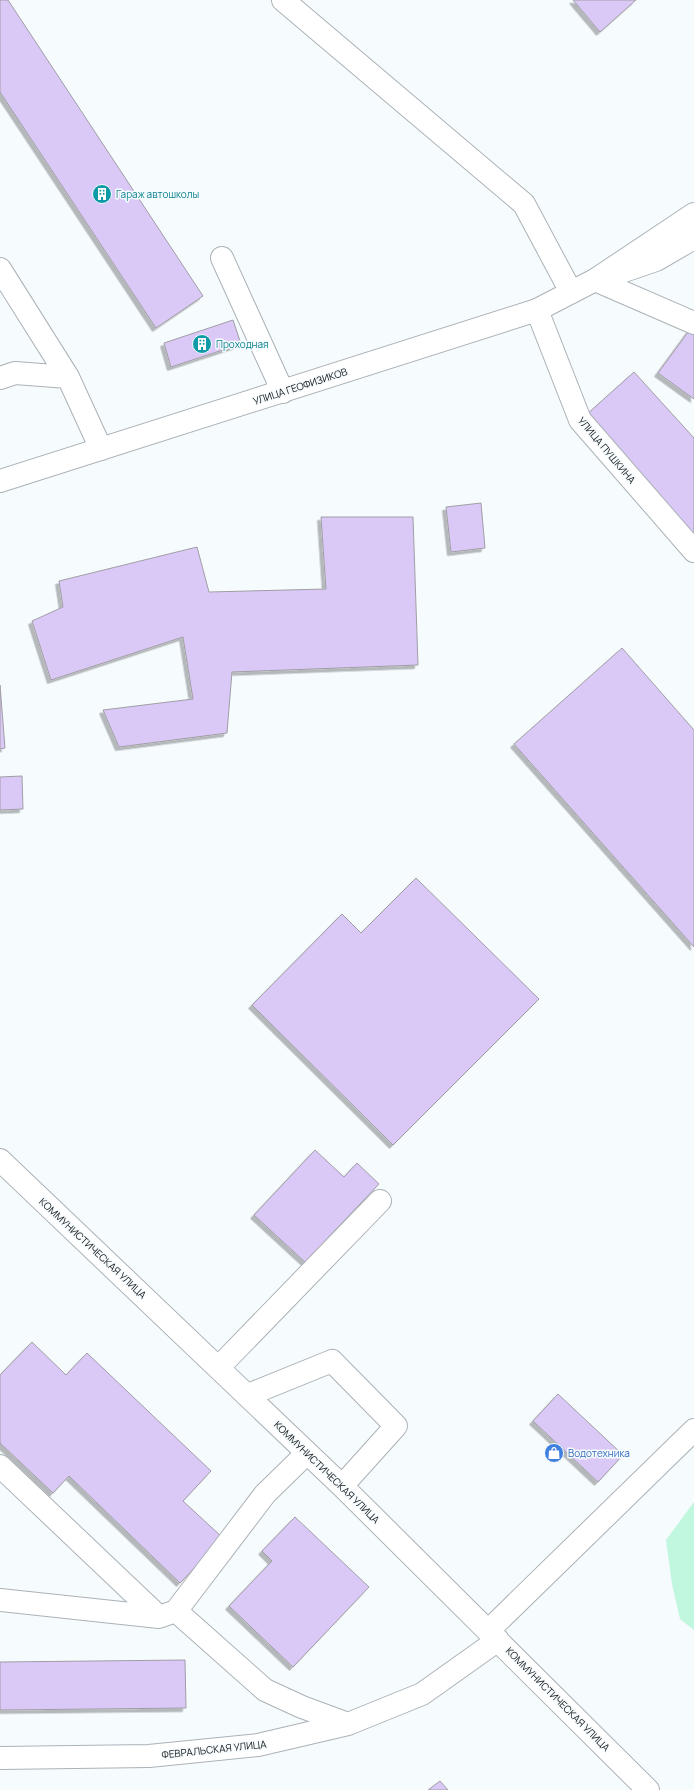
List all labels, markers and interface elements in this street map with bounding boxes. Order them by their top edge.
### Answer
building icon: Гараж автошколы [91,183,113,205]
place label: Гараж автошколы [116,187,199,201]
building icon: Проходная [191,333,213,355]
place label: Проходная [216,337,269,351]
street label: УЛИЦА ГЕОФИЗИКОВ [251,364,349,408]
street label: УЛИЦА ПУШКИНА [575,414,639,487]
street label: КОММУНИСТИЧЕСКАЯ УЛИЦА [36,1194,150,1302]
street label: КОММУНИСТИЧЕСКАЯ УЛИЦА [271,1418,383,1527]
shop icon: Водотехника [543,1442,565,1464]
place label: Водотехника [568,1446,630,1460]
street label: КОММУНИСТИЧЕСКАЯ УЛИЦА [503,1644,614,1755]
street label: ФЕВРАЛЬСКАЯ УЛИЦА [161,1736,268,1761]

